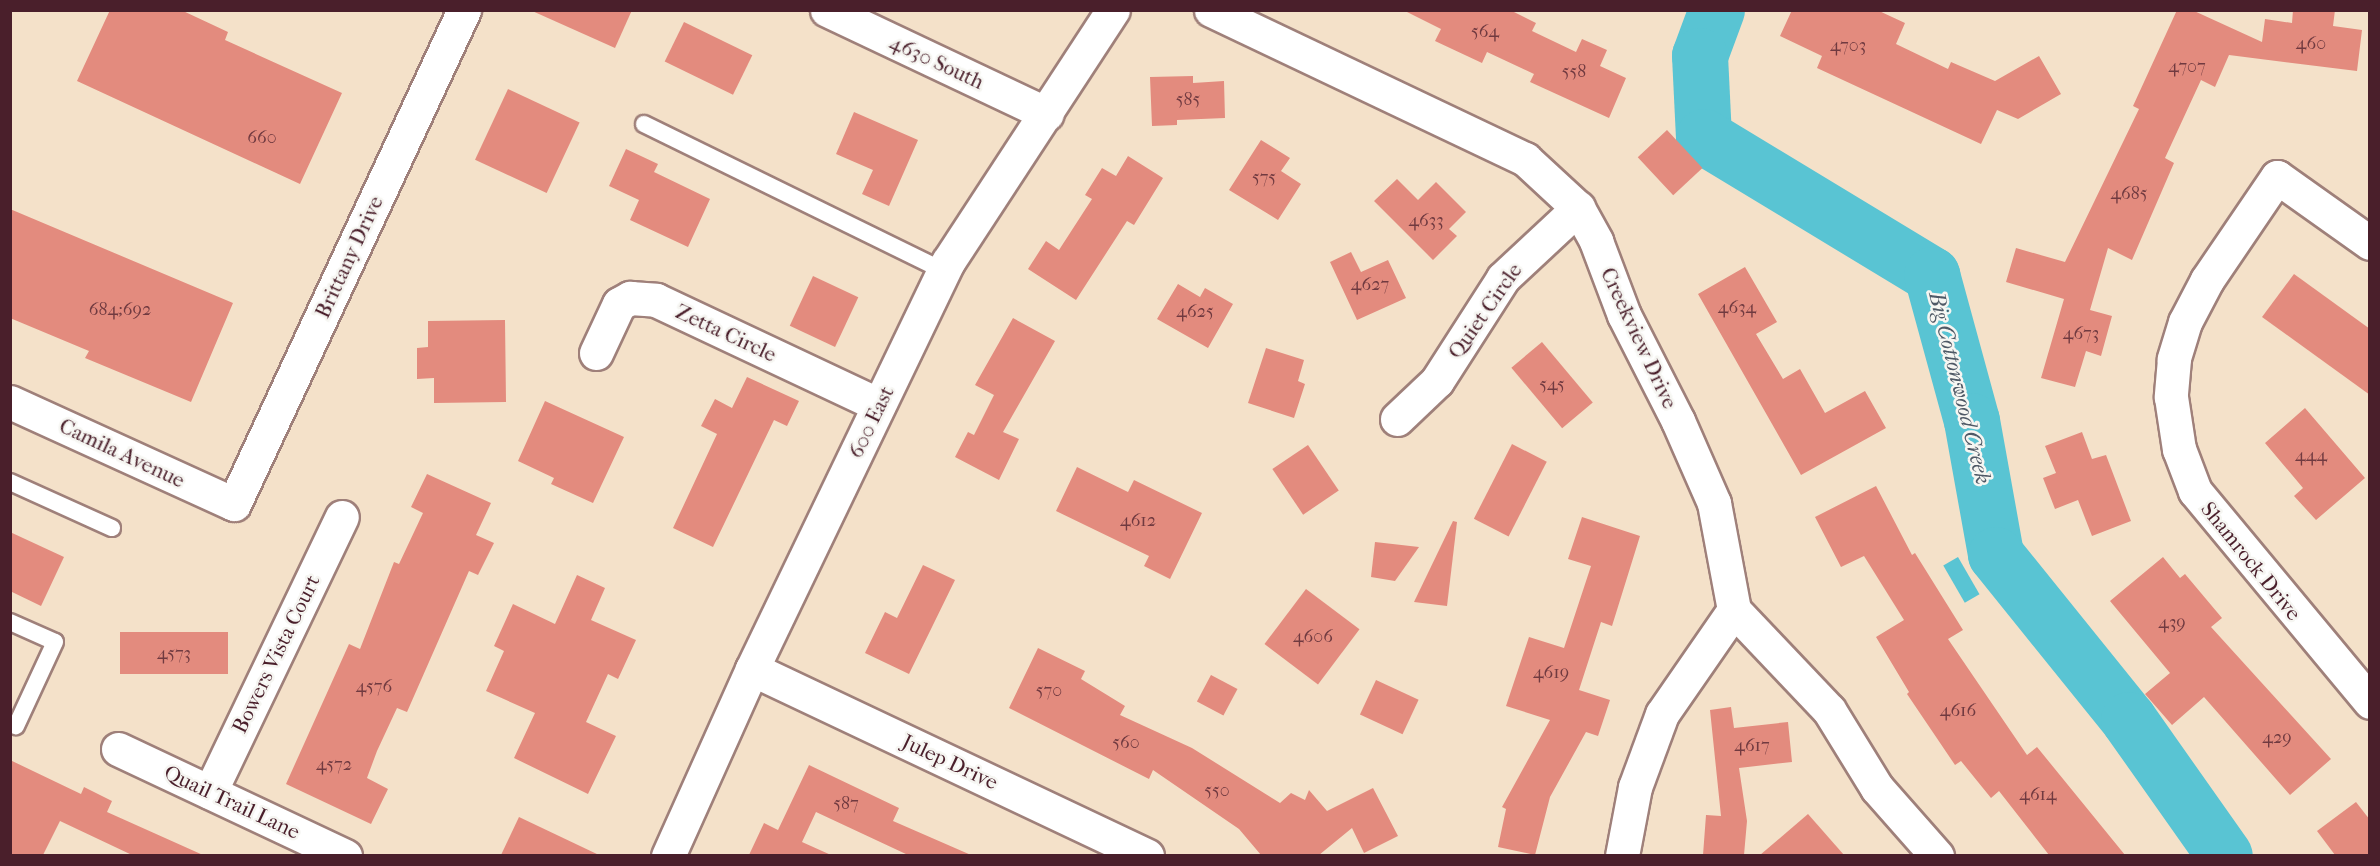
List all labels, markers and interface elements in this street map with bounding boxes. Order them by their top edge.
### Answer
house number: 564 [1471,21,1499,43]
street label: 4630 South [886,29,988,95]
house number: 460 [2296,33,2326,55]
house number: 4703 [1830,35,1866,57]
house number: 4707 [2168,56,2206,78]
house number: 558 [1562,61,1586,83]
house number: 585 [1176,89,1200,111]
house number: 660 [247,127,277,149]
house number: 575 [1252,167,1276,189]
house number: 4685 [2110,183,2148,205]
street label: Brittany Drive [310,192,388,322]
house number: 4633 [1408,210,1444,232]
street label: Quiet Circle [1443,258,1527,364]
street label: Creekview Drive [1595,264,1683,412]
house number: 4627 [1351,274,1389,296]
water label: Big Cottonwood Creek [1922,289,1996,487]
house number: 4634 [1718,297,1756,319]
house number: 684;692 [89,299,151,321]
street label: Zetta Circle [672,299,780,367]
house number: 4625 [1176,301,1214,323]
house number: 4673 [2063,323,2099,345]
house number: 545 [1539,374,1565,396]
street label: 600 East [843,382,899,462]
street label: Camila Avenue [55,413,189,493]
house number: 444 [2295,445,2327,467]
street label: Shamrock Drive [2196,497,2306,625]
house number: 4612 [1120,510,1156,532]
street label: Bowers Vista Court [227,571,325,737]
house number: 439 [2158,612,2186,634]
house number: 4606 [1293,626,1333,648]
house number: 4573 [157,643,191,665]
house number: 4619 [1533,662,1569,684]
house number: 4576 [356,676,392,698]
house number: 570 [1036,680,1062,702]
house number: 4616 [1940,700,1976,722]
house number: 429 [2262,727,2292,749]
street label: Julep Drive [898,729,1002,795]
house number: 560 [1112,732,1140,754]
house number: 4617 [1734,735,1770,757]
house number: 4572 [316,754,352,776]
street label: Quail Trail Lane [160,759,304,845]
house number: 550 [1204,780,1230,802]
house number: 4614 [2019,784,2057,806]
house number: 587 [833,793,859,815]

